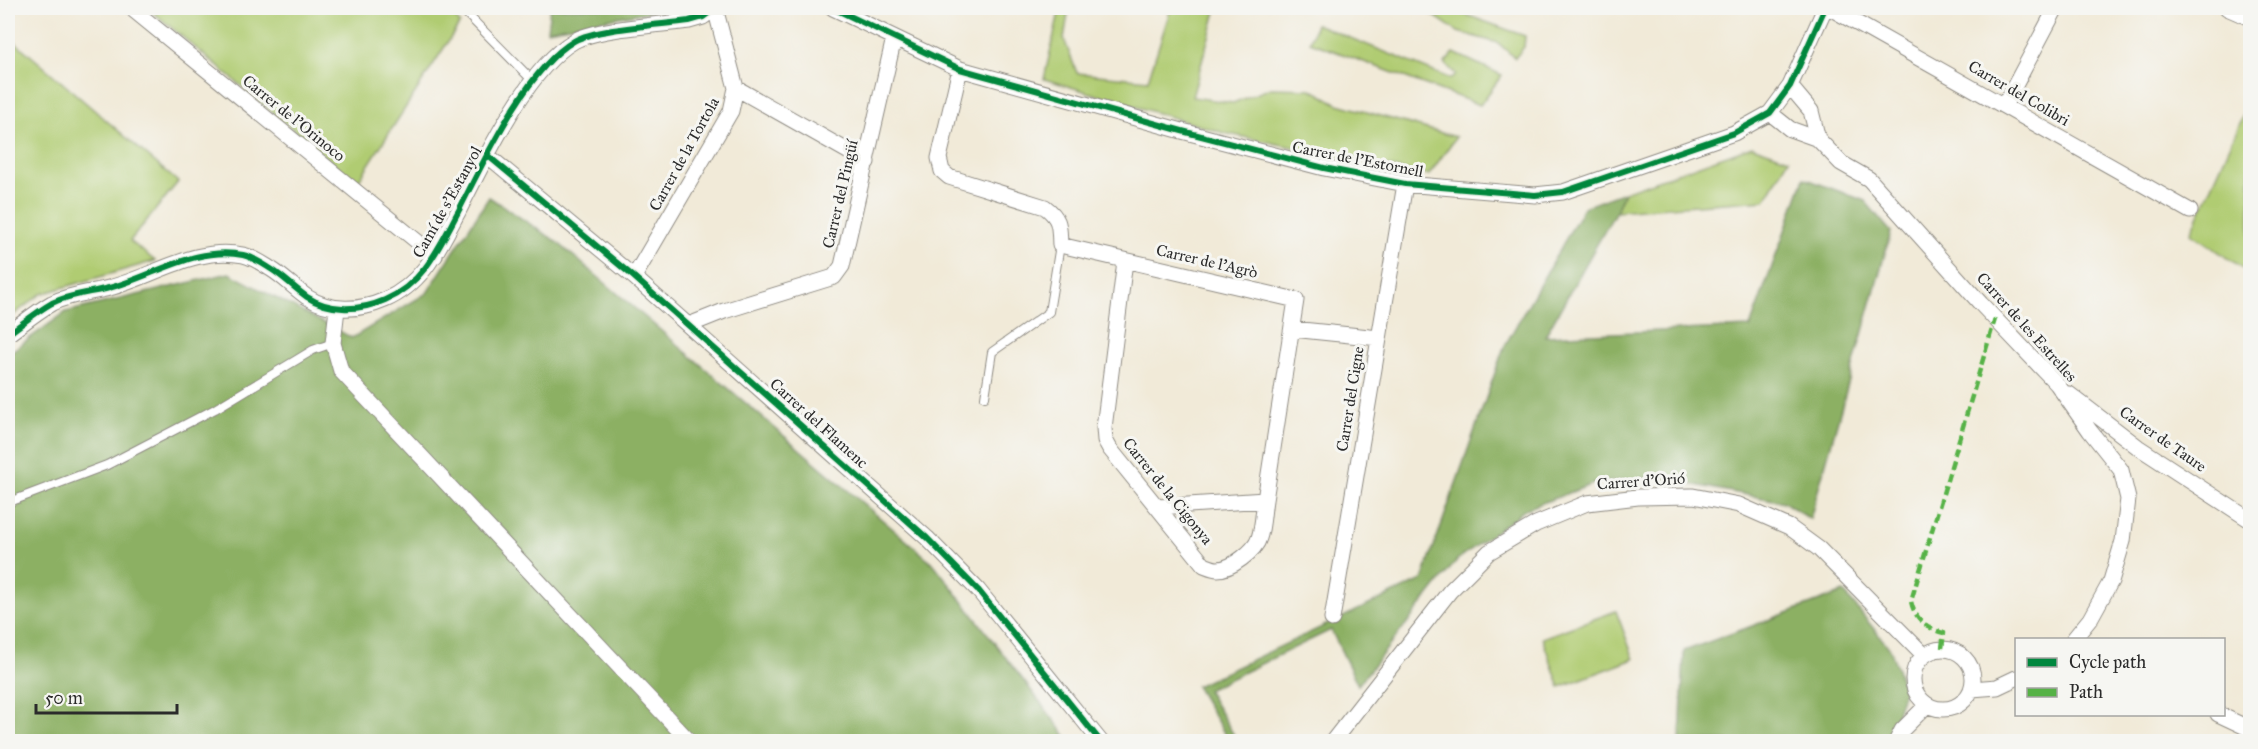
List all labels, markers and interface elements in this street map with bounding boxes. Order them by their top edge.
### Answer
street label: Carrer del Colibri [1965,56,2074,130]
street label: Carrer de l'Orinoco [239,71,349,165]
street label: Carrer de la Tortola [645,94,723,214]
street label: Carrer del Pingüí [818,137,863,250]
street label: Carrer de l'Estornell [1291,137,1426,181]
street label: Camí de s'Estanyol [408,142,486,261]
street label: Carrer de l'Agrò [1154,240,1260,283]
street label: Carrer de les Estrelles [1973,268,2081,386]
street label: Carrer del Cigne [1332,345,1369,453]
street label: Carrer del Flamenc [766,374,872,472]
street label: Carrer de Taure [2116,402,2210,476]
street label: Carrer de la Cigonya [1118,434,1217,549]
street label: Carrer d'Orió [1596,468,1686,494]
legend [2015,638,2225,716]
text: Cycle path [2069,651,2146,673]
scale bar [36,677,177,715]
text: Path [2069,681,2103,703]
text: 50 m [45,687,83,709]

